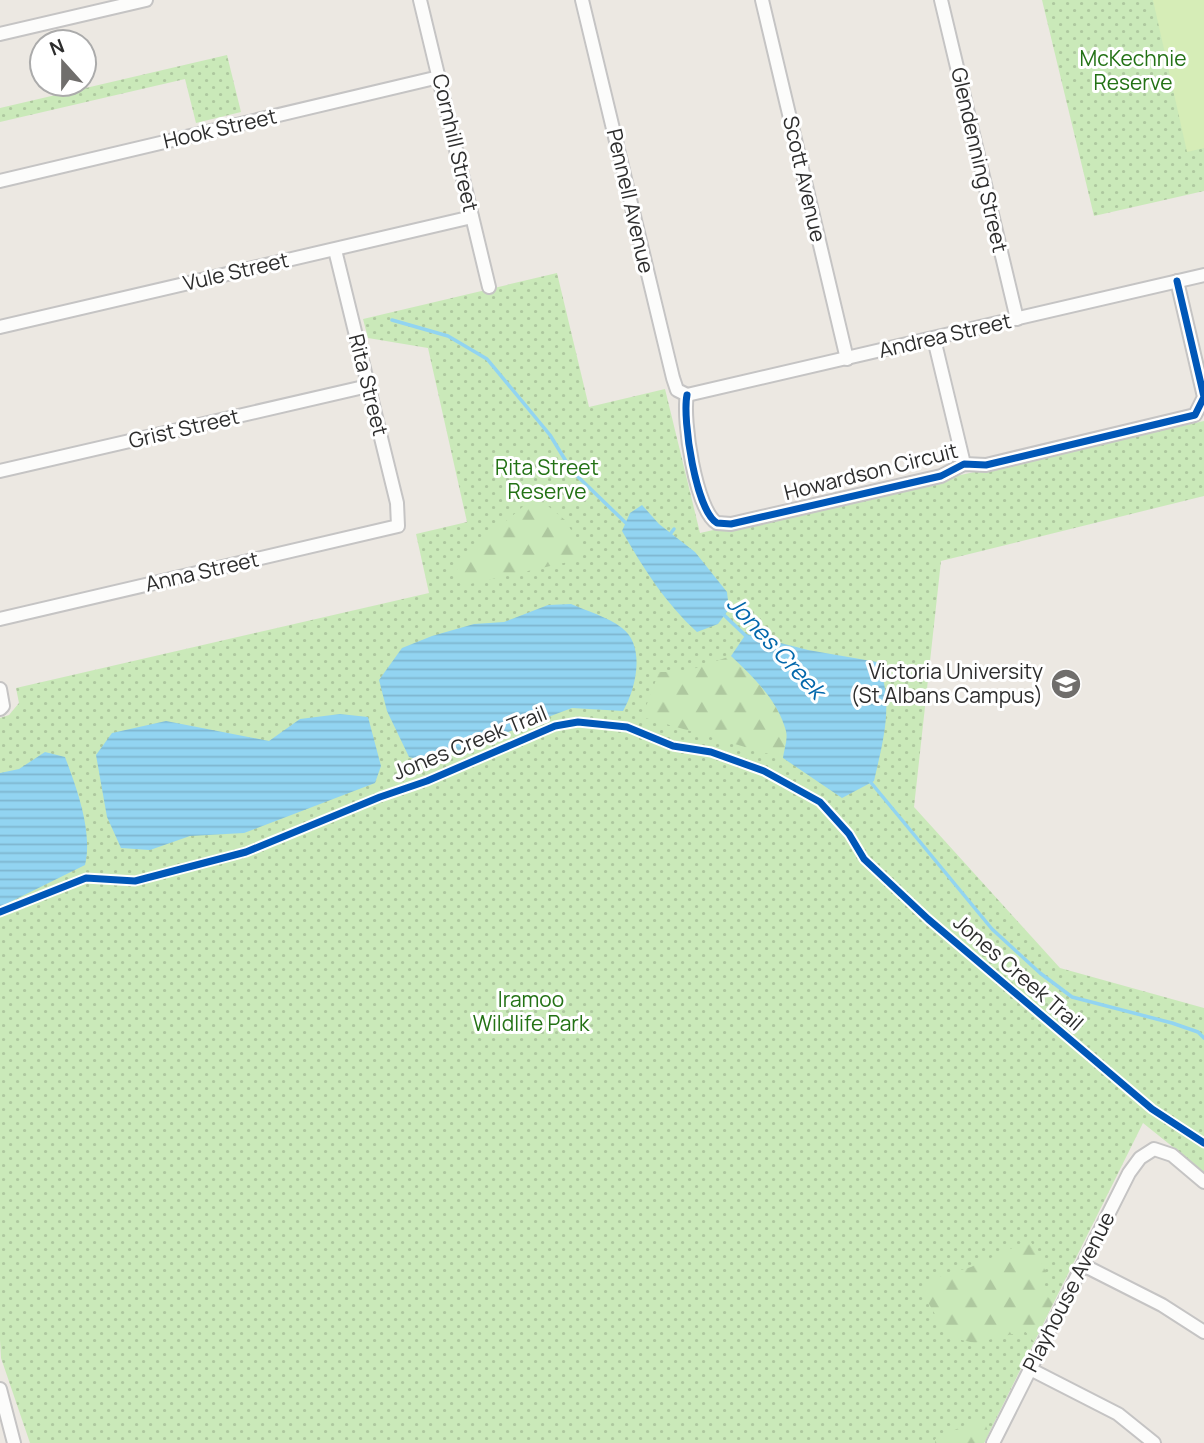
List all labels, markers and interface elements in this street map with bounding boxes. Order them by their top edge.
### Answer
north arrow [28,28,98,98]
text: N [46,33,68,62]
park label: McKechnie Reserve [1080,44,1186,96]
street label: Glendenning Street [945,64,1015,255]
street label: Cornhill Street [427,71,485,214]
street label: Hook Street [160,101,279,155]
street label: Scott Avenue [777,113,833,244]
street label: Pennell Avenue [601,126,661,276]
street label: Vule Street [180,245,291,297]
street label: Andrea Street [876,306,1014,364]
street label: Rita Street [343,331,395,439]
street label: Grist Street [126,402,242,454]
street label: Howardson Circuit [781,436,961,506]
park label: Rita Street Reserve [495,453,599,505]
street label: Anna Street [142,544,261,598]
water label: Jones Creek [720,588,835,708]
place label: Victoria University (St Albans Campus) [851,657,1043,709]
school or university icon: Victoria University (St Albans Campus) [1049,667,1083,701]
street label: Jones Creek Trail [388,698,551,786]
street label: Jones Creek Trail [948,908,1090,1037]
park label: Iramoo Wildlife Park [473,985,590,1037]
street label: Playhouse Avenue [1016,1207,1121,1377]

